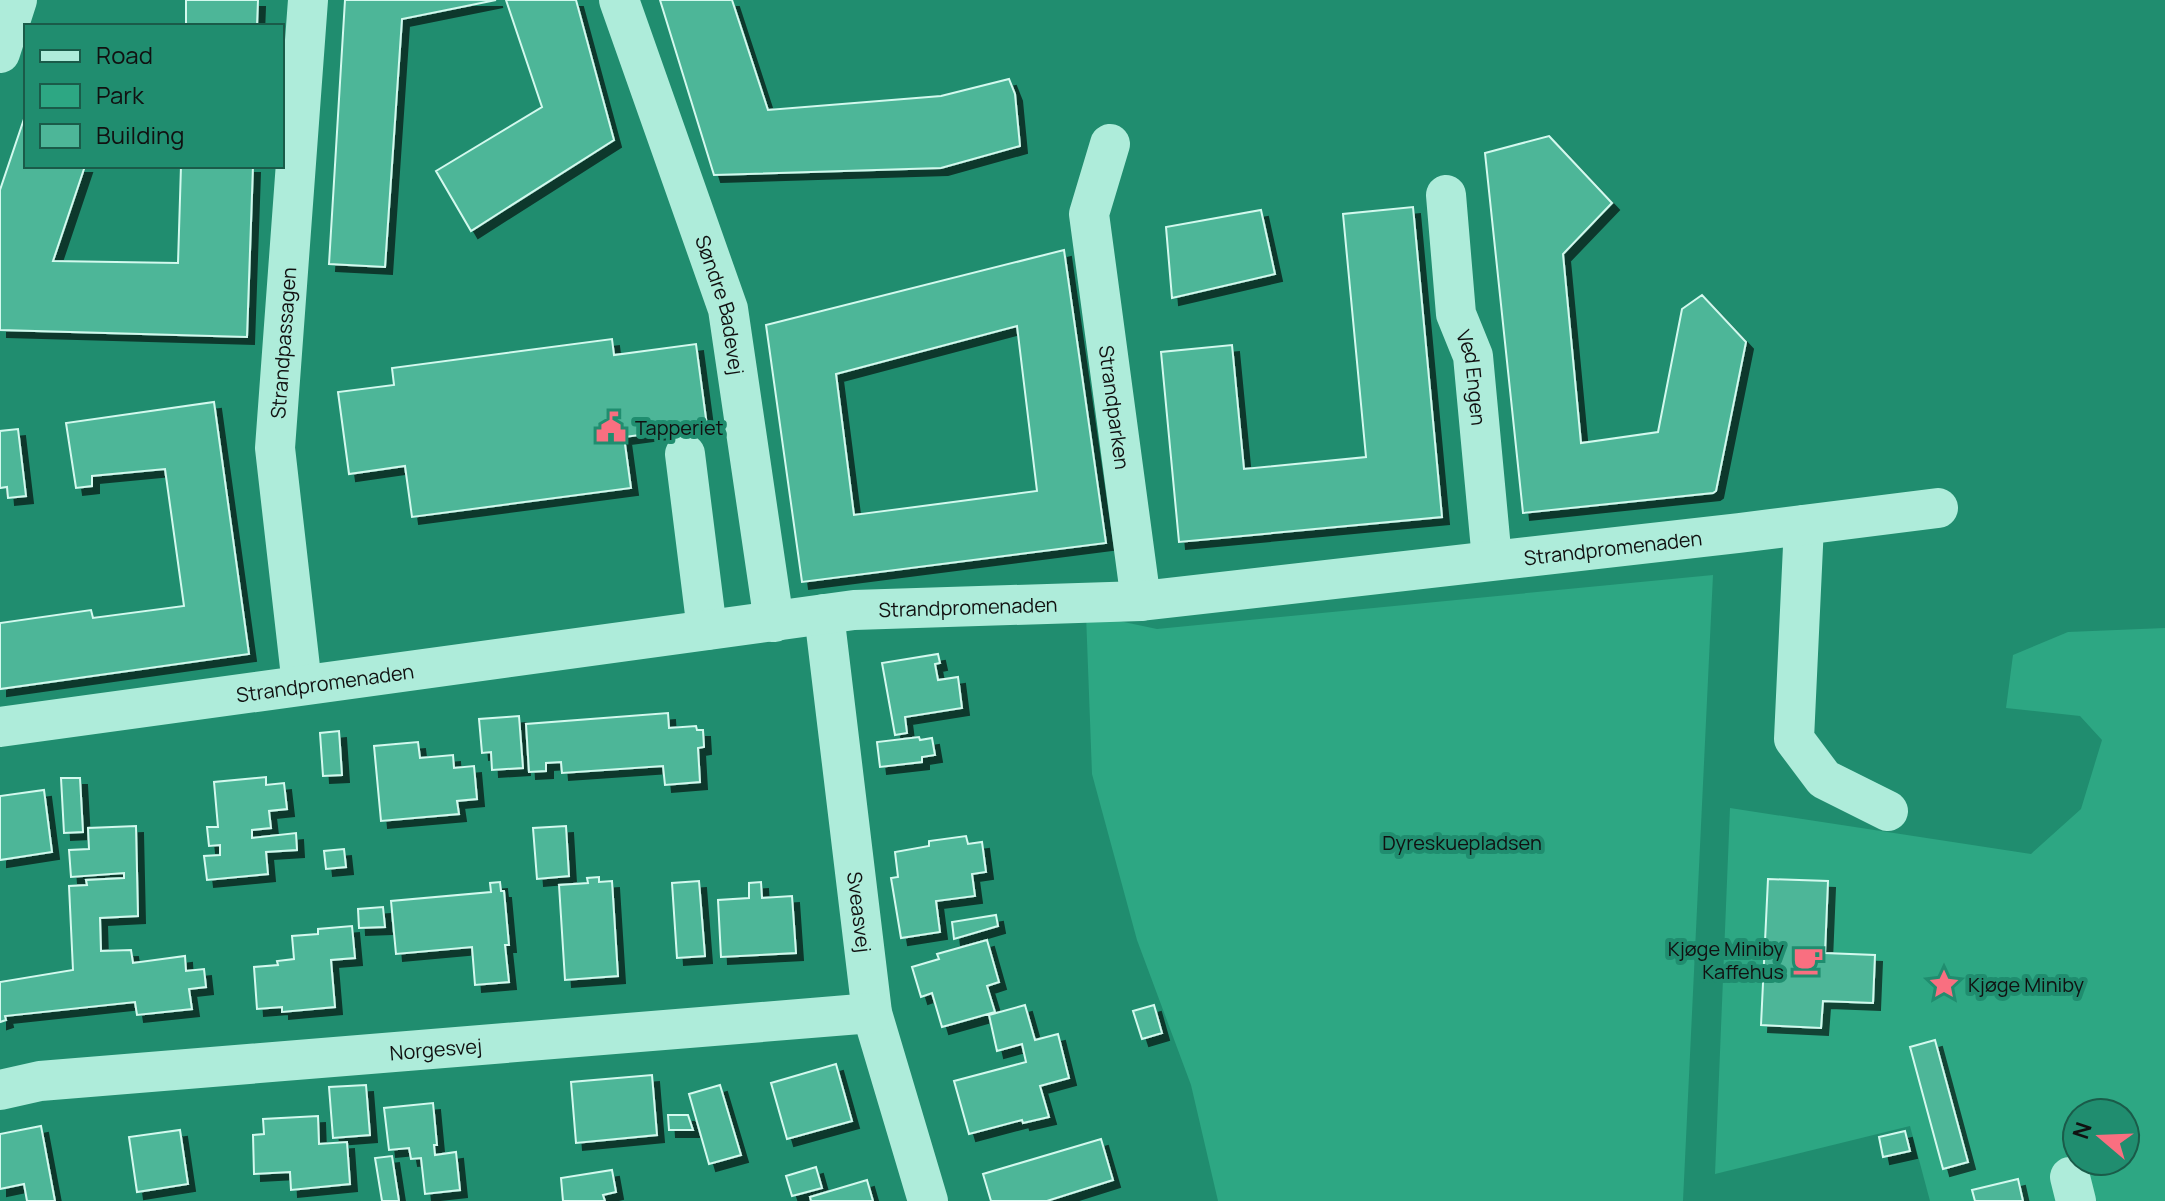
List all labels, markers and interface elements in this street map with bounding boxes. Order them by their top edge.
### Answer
legend [24,24,284,168]
text: Road [96,38,153,71]
text: Park [96,78,145,111]
text: Building [96,118,184,151]
street label: Søndre Badevej [689,231,751,376]
street label: Strandpassagen [264,266,302,420]
street label: Ved Engen [1450,326,1493,427]
street label: Strandparken [1093,343,1137,471]
public building icon: Tapperiet [594,410,628,444]
place label: Tapperiet [635,414,724,441]
street label: Strandpromenaden [1522,524,1703,571]
street label: Strandpromenaden [878,590,1058,623]
street label: Strandpromenaden [234,657,416,708]
park label: Dyreskuepladsen [1382,829,1542,856]
street label: Sveasvej [842,870,878,954]
place label: Kjøge Miniby Kaffehus [1668,935,1784,985]
cafe icon: Kjøge Miniby Kaffehus [1791,943,1825,977]
place icon: Kjøge Miniby [1927,967,1961,1001]
place label: Kjøge Miniby [1968,971,2085,998]
street label: Norgesvej [388,1031,483,1066]
north arrow [2061,1097,2141,1177]
text: N [2065,1118,2099,1143]

